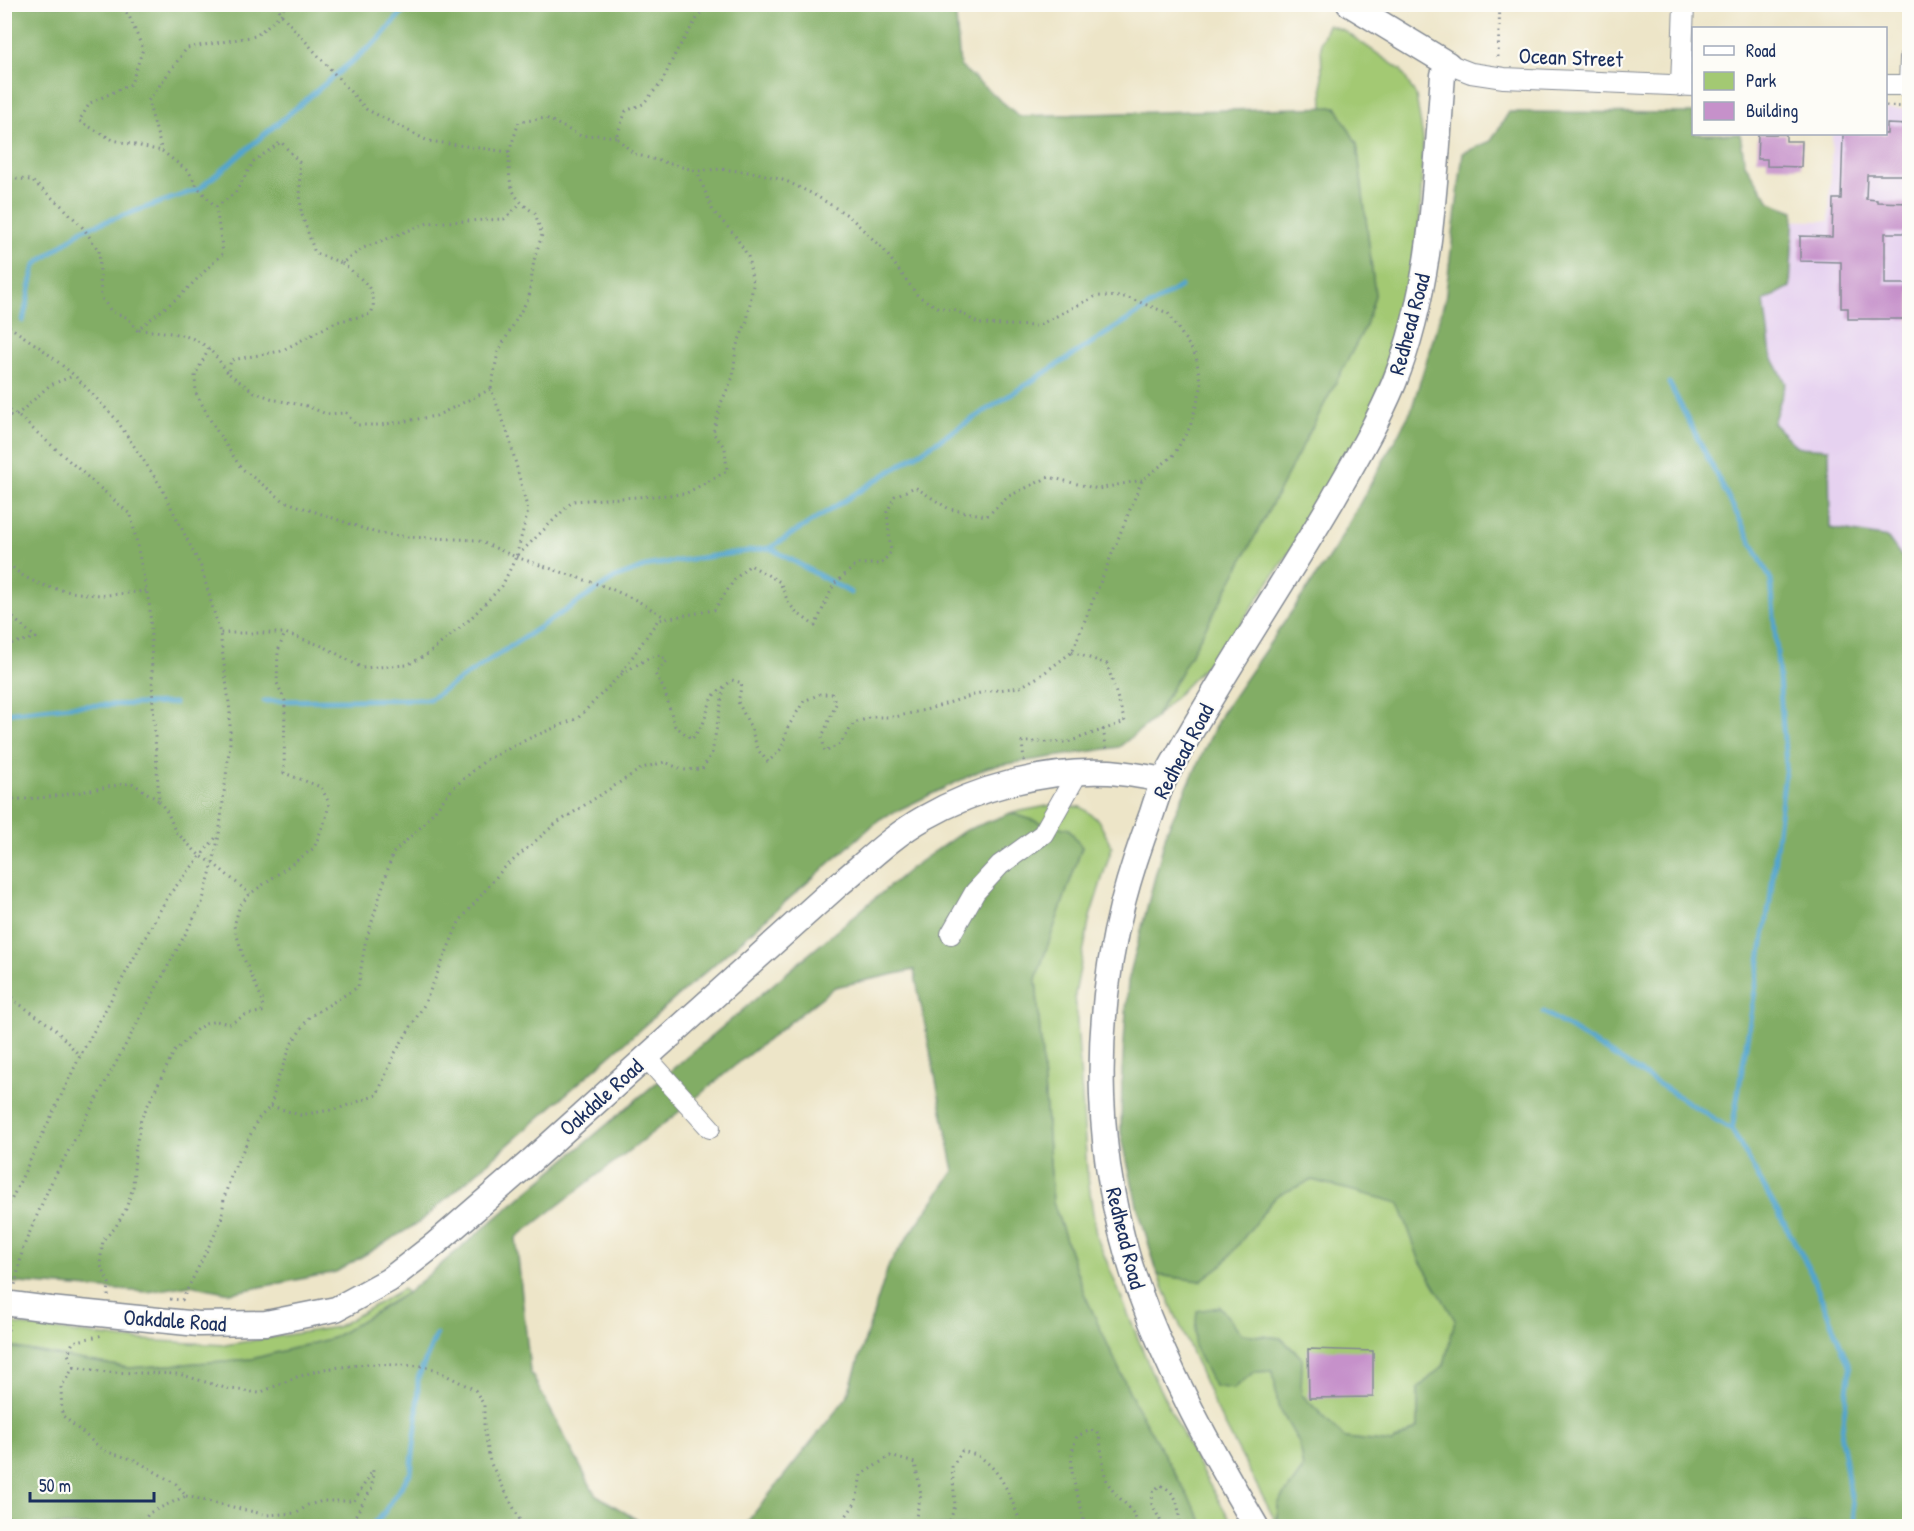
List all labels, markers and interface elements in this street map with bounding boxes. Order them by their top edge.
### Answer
legend [1692,27,1887,135]
text: Road [1746,38,1776,63]
street label: Ocean Street [1518,40,1624,74]
text: Park [1746,68,1777,93]
text: Building [1746,98,1798,123]
street label: Redhead Road [1381,270,1437,378]
street label: Redhead Road [1145,698,1221,804]
street label: Oakdale Road [553,1051,650,1143]
street label: Redhead Road [1099,1184,1153,1292]
street label: Oakdale Road [123,1301,228,1339]
scale bar [30,1465,154,1503]
text: 50 m [39,1473,71,1498]

